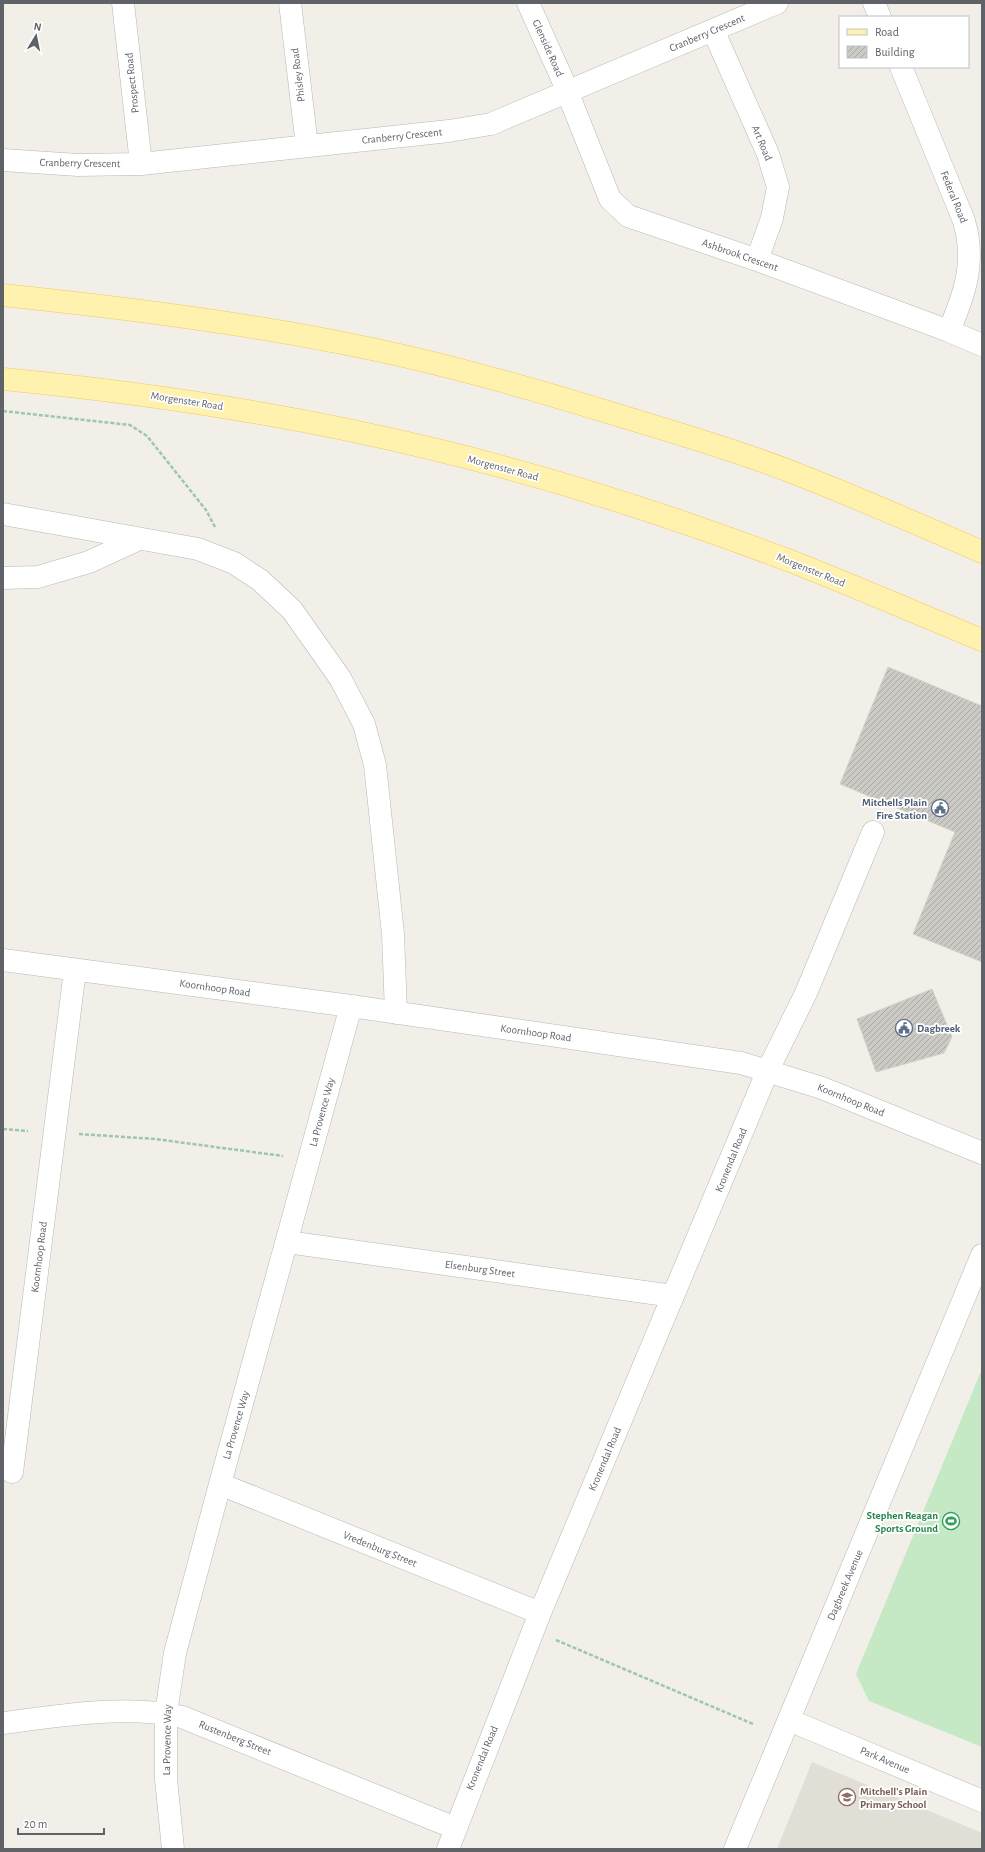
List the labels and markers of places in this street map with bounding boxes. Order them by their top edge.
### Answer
place label: Mitchells Plain Fire Station [862,797,927,821]
public building icon: Mitchells Plain Fire Station [930,798,950,818]
public building icon: Dagbreek [894,1018,914,1038]
place label: Dagbreek [917,1023,961,1034]
place label: Stephen Reagan Sports Ground [866,1510,938,1534]
sports icon: Stephen Reagan Sports Ground [941,1511,961,1531]
place label: Mitchell's Plain Primary School [860,1786,927,1810]
school or university icon: Mitchell's Plain Primary School [837,1787,857,1807]

